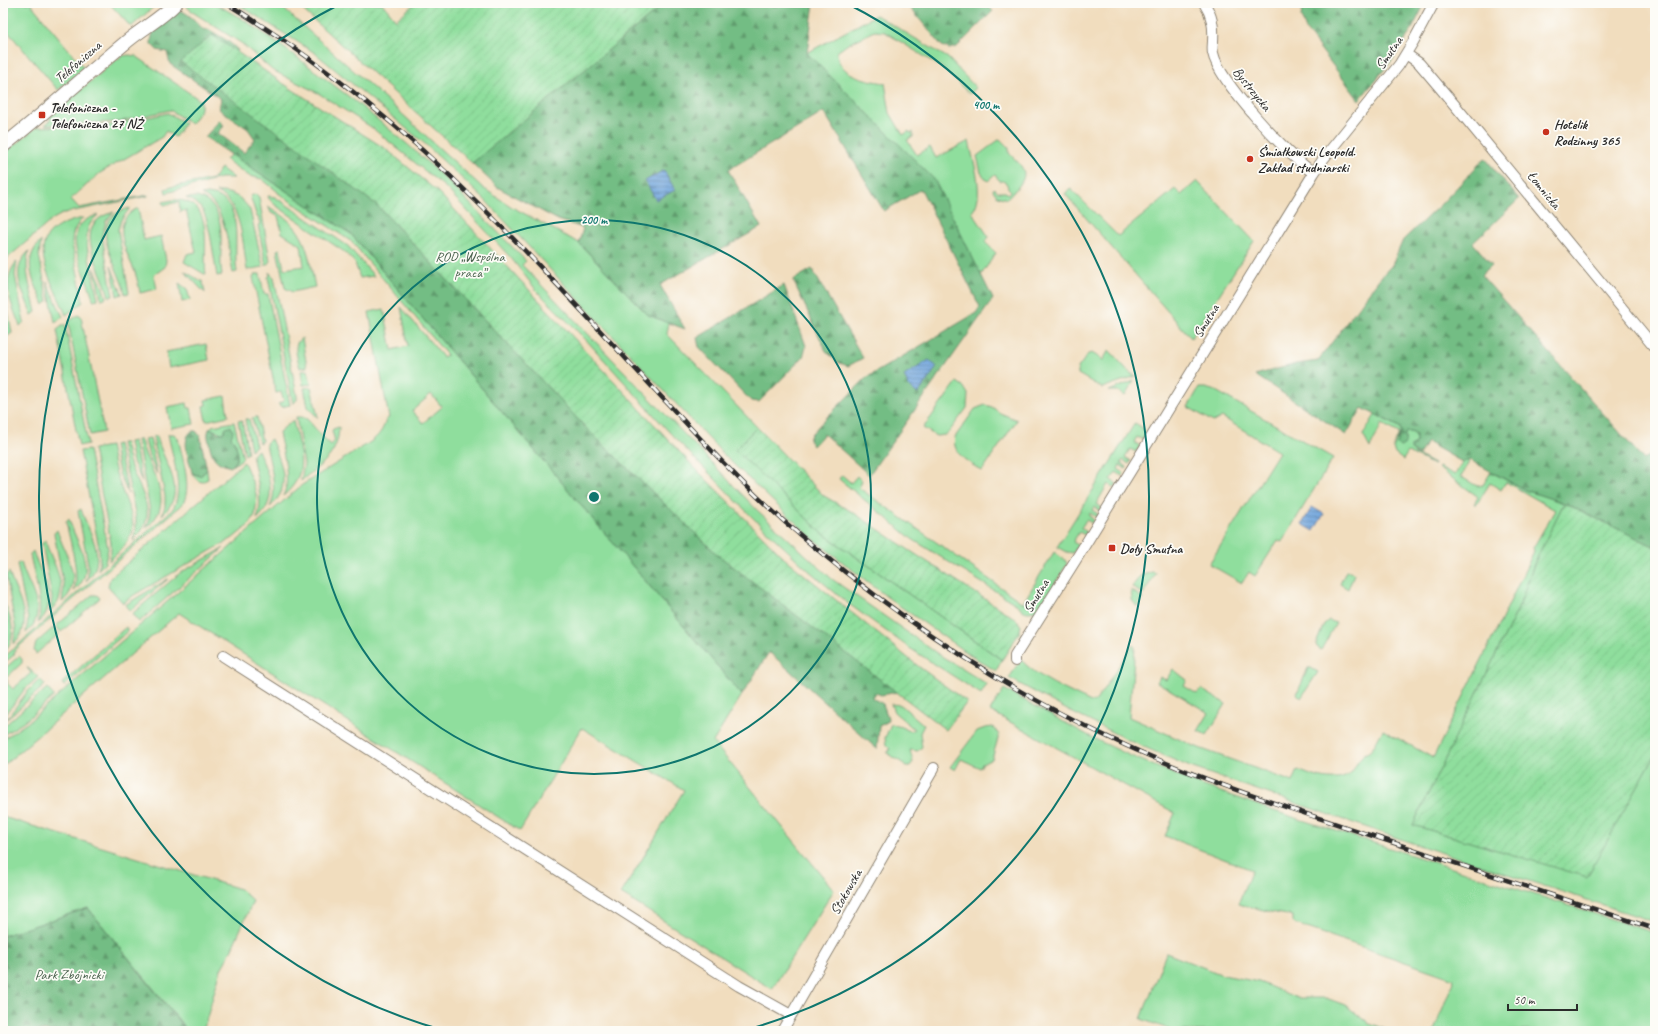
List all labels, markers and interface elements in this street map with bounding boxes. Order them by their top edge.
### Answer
street label: Smutna [1372,32,1407,73]
street label: Telefoniczna [51,36,106,87]
street label: Bystrzycka [1229,63,1275,115]
text: 400 m [973,97,1000,113]
place label: Telefoniczna - Telefoniczna 27 NŻ [50,99,145,132]
marker: Telefoniczna - Telefoniczna 27 NŻ [37,110,47,120]
place label: Hotelik Rodzinny 365 [1554,116,1621,149]
marker: Hotelik Rodzinny 365 [1541,127,1551,137]
place label: Śmiałkowski Leopold. Zakład studniarski [1258,143,1356,176]
marker: Śmiałkowski Leopold. Zakład studniarski [1245,154,1255,164]
street label: Łomnicka [1524,168,1565,213]
text: 200 m [581,212,608,228]
park label: ROD „Wspólna praca” [435,248,506,281]
street label: Smutna [1189,300,1224,341]
centre of rings [587,490,601,504]
place label: Doły Smutna [1120,540,1183,557]
marker: Doły Smutna [1107,543,1117,553]
street label: Smutna [1019,575,1054,616]
street label: Stokowska [826,865,866,918]
park label: Park Zbójnicki [35,966,106,983]
scale bar [1508,986,1577,1012]
text: 50 m [1514,992,1536,1008]

